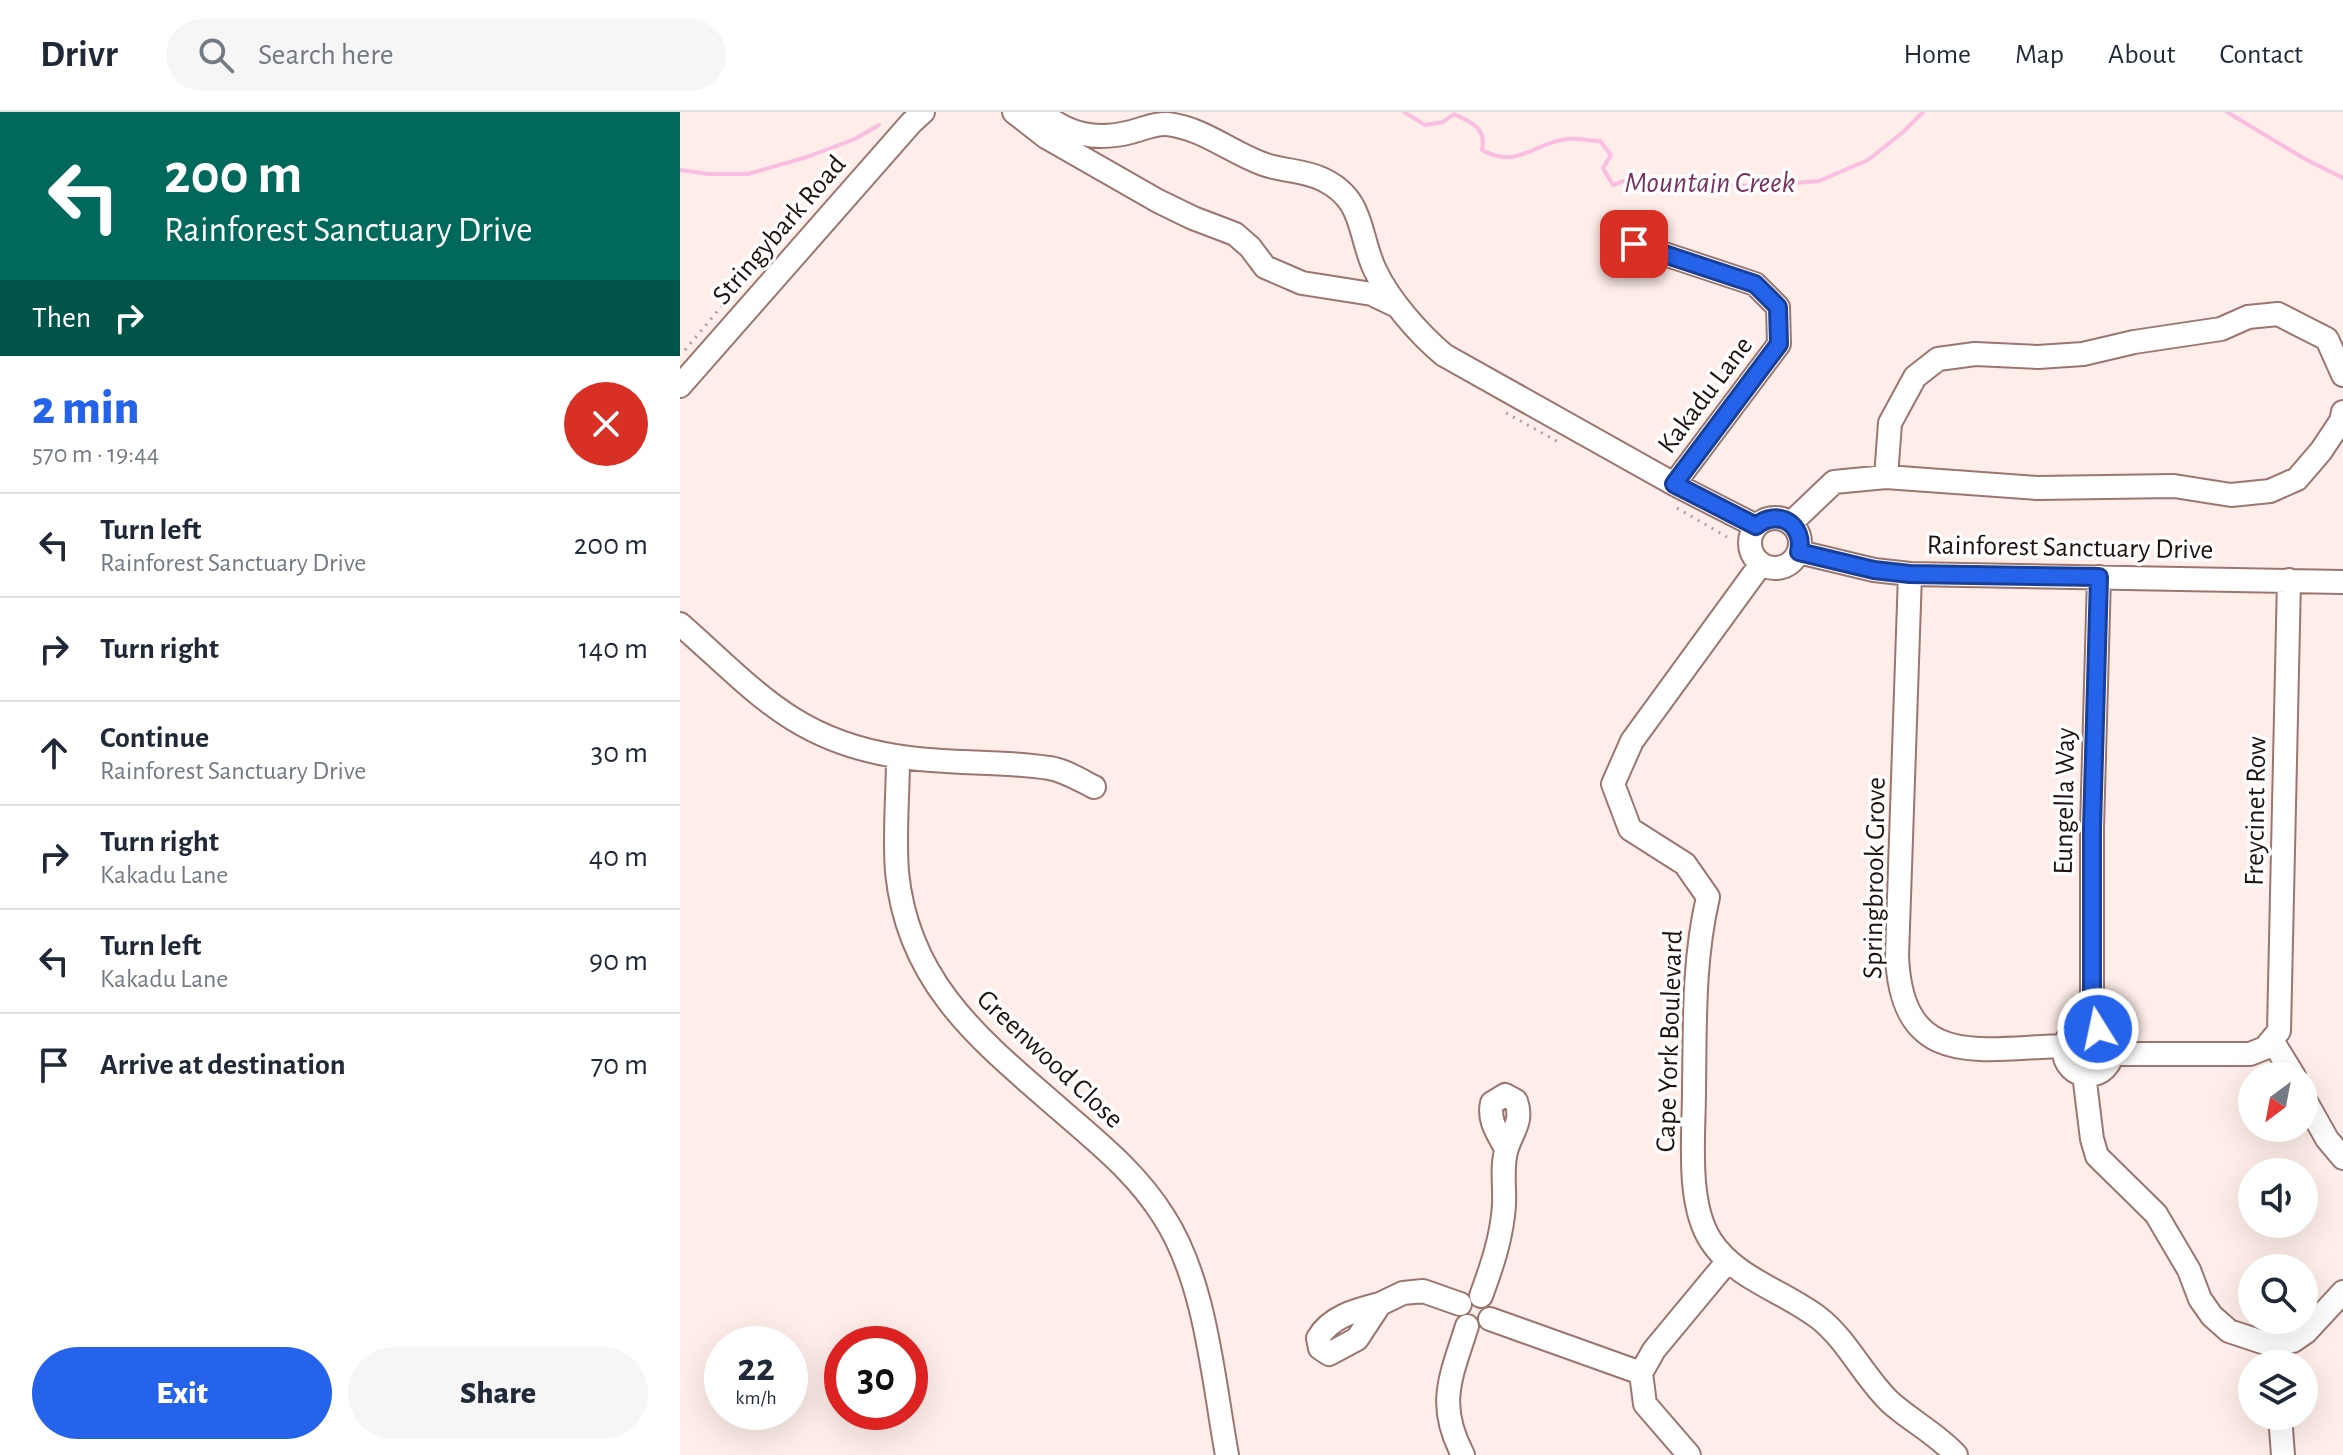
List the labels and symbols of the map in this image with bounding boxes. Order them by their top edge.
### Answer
street label: Stringybark Road [708,150,851,310]
water label: Mountain Creek [1625,168,1796,198]
pin [1600,210,1668,278]
street label: Kakadu Lane [1653,332,1758,459]
street label: Rainforest Sanctuary Drive [1926,531,2214,564]
street label: Eungella Way [2050,727,2080,875]
street label: Freycinet Row [2241,736,2271,886]
street label: Springbrook Grove [1859,777,1891,979]
street label: Cape York Boulevard [1652,929,1688,1153]
street label: Greenwood Close [971,985,1128,1134]
position arrow [2056,987,2140,1071]
north arrow [2238,1062,2318,1142]
speed limit sign: 30 [824,1326,928,1430]

